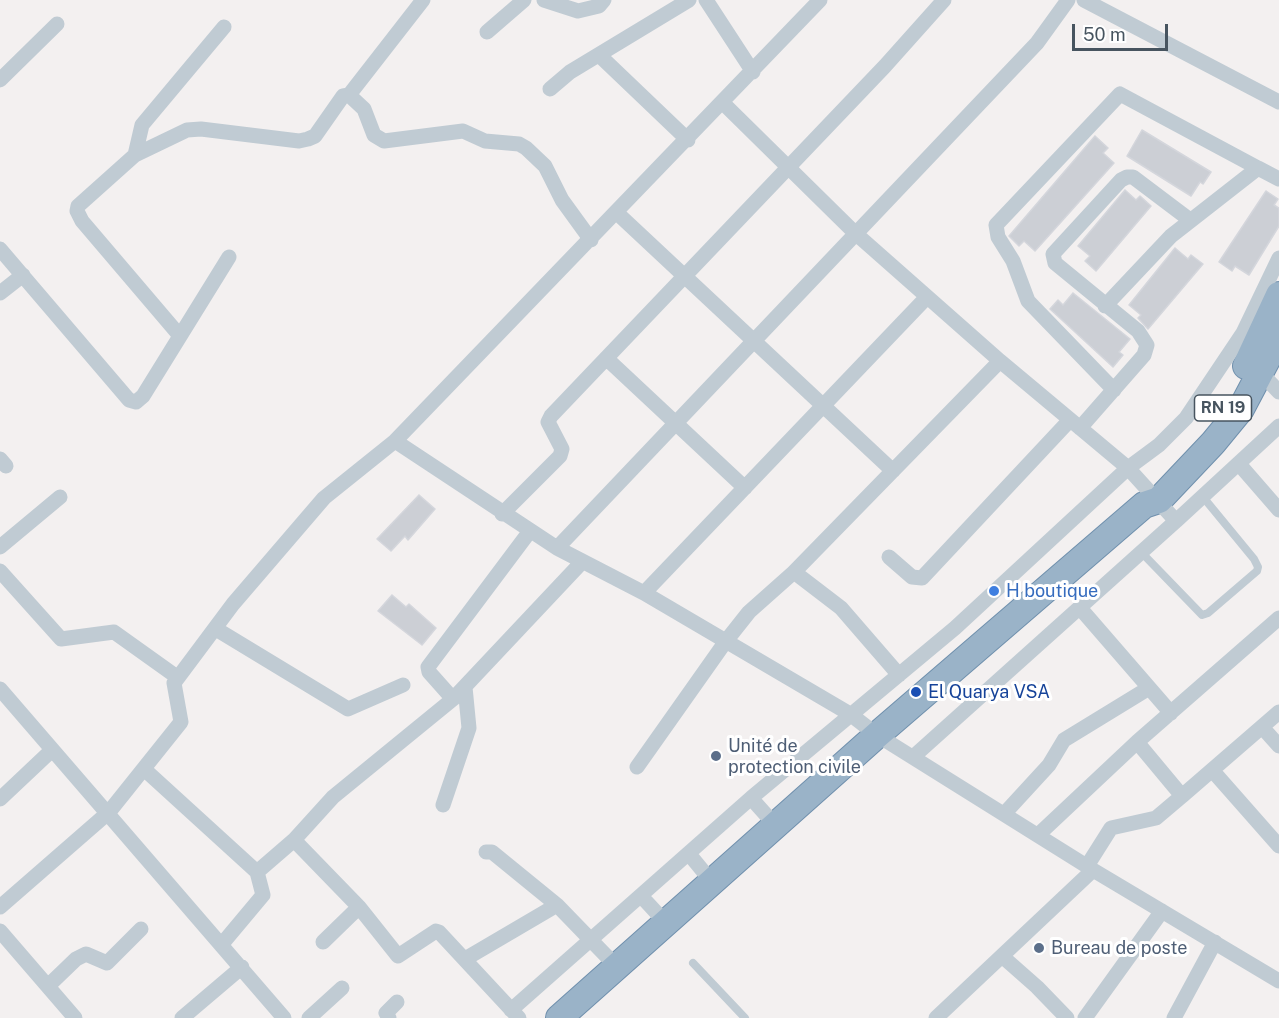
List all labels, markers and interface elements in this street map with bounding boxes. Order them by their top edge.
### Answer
scale bar [1075,12,1171,50]
text: 50 m [1083,24,1126,45]
road number: RN 19 [1194,395,1252,421]
place label: H boutique [1006,580,1098,602]
marker: H boutique [987,584,1001,598]
place label: El Quarya VSA [928,681,1050,703]
marker: El Quarya VSA [909,685,923,699]
place label: Unité de protection civile [728,735,861,777]
marker: Unité de protection civile [709,749,723,763]
place label: Bureau de poste [1051,937,1187,959]
marker: Bureau de poste [1032,941,1046,955]

